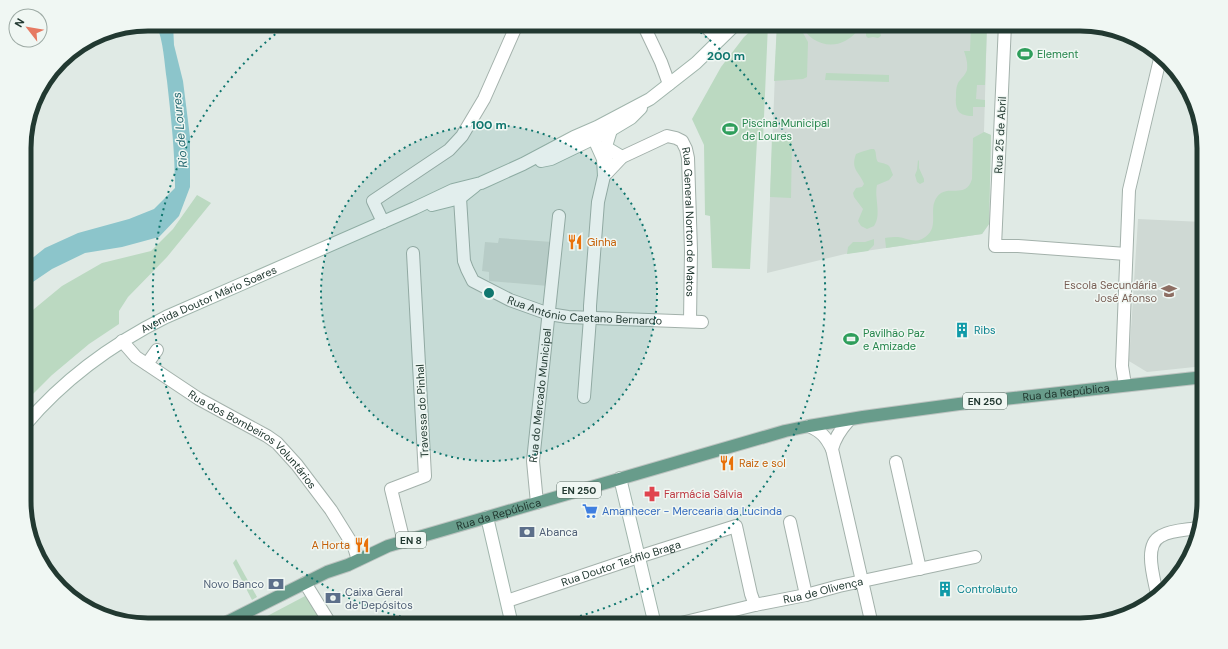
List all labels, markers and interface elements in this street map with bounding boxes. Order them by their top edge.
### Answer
north arrow [8,8,48,48]
text: N [11,16,27,30]
sports icon: Element [1016,45,1034,63]
place label: Element [1037,47,1079,61]
text: 200 m [707,48,745,64]
water label: Rio de Loures [169,92,191,168]
street label: Rua 25 de Abril [991,96,1009,174]
place label: Piscina Municipal de Loures [742,116,829,143]
text: 100 m [471,117,507,133]
sports icon: Piscina Municipal de Loures [721,120,739,138]
street label: Rua General Norton de Matos [679,146,698,297]
restaurant icon: Ginha [566,233,584,251]
place label: Ginha [587,235,617,249]
street label: Avenida Doutor Mário Soares [138,263,279,336]
place label: Escola Secundária José Afonso [1064,278,1157,305]
school or university icon: Escola Secundária José Afonso [1160,282,1178,300]
centre of rings [482,286,496,300]
street label: Rua António Caetano Bernardo [505,293,662,328]
building icon: Ribs [953,321,971,339]
place label: Ribs [974,323,996,337]
place label: Pavilhão Paz e Amizade [863,326,925,353]
street label: Rua do Mercado Municipal [526,328,554,463]
sports icon: Pavilhão Paz e Amizade [842,330,860,348]
street label: Travessa do Pinhal [413,364,431,458]
street label: Rua da República [1022,380,1110,404]
street label: Rua dos Bombeiros Voluntários [186,387,319,492]
road number: EN 250 [963,393,1007,409]
restaurant icon: Raiz e sol [718,454,736,472]
place label: Raiz e sol [739,456,786,470]
road number: EN 250 [557,482,601,498]
pharmacy icon: Farmácia Sálvia [643,485,661,503]
place label: Farmácia Sálvia [664,487,742,501]
street label: Rua da República [455,495,543,533]
supermarket icon: Amanhecer - Mercearia da Lucinda [581,502,599,520]
place label: Amanhecer - Mercearia da Lucinda [602,504,782,518]
bank icon: Abanca [518,523,536,541]
place label: Abanca [539,525,578,539]
road number: EN 8 [396,532,426,548]
restaurant icon: A Horta [353,536,371,554]
street label: Rua Doutor Teófilo Braga [559,537,682,589]
place label: A Horta [311,538,350,552]
street label: Rua de Olivença [782,574,864,606]
bank icon: Novo Banco [267,575,285,593]
place label: Novo Banco [203,577,264,591]
building icon: Controlauto [936,580,954,598]
place label: Controlauto [957,582,1018,596]
place label: Caixa Geral de Depósitos [345,585,413,612]
bank icon: Caixa Geral de Depósitos [324,589,342,607]

